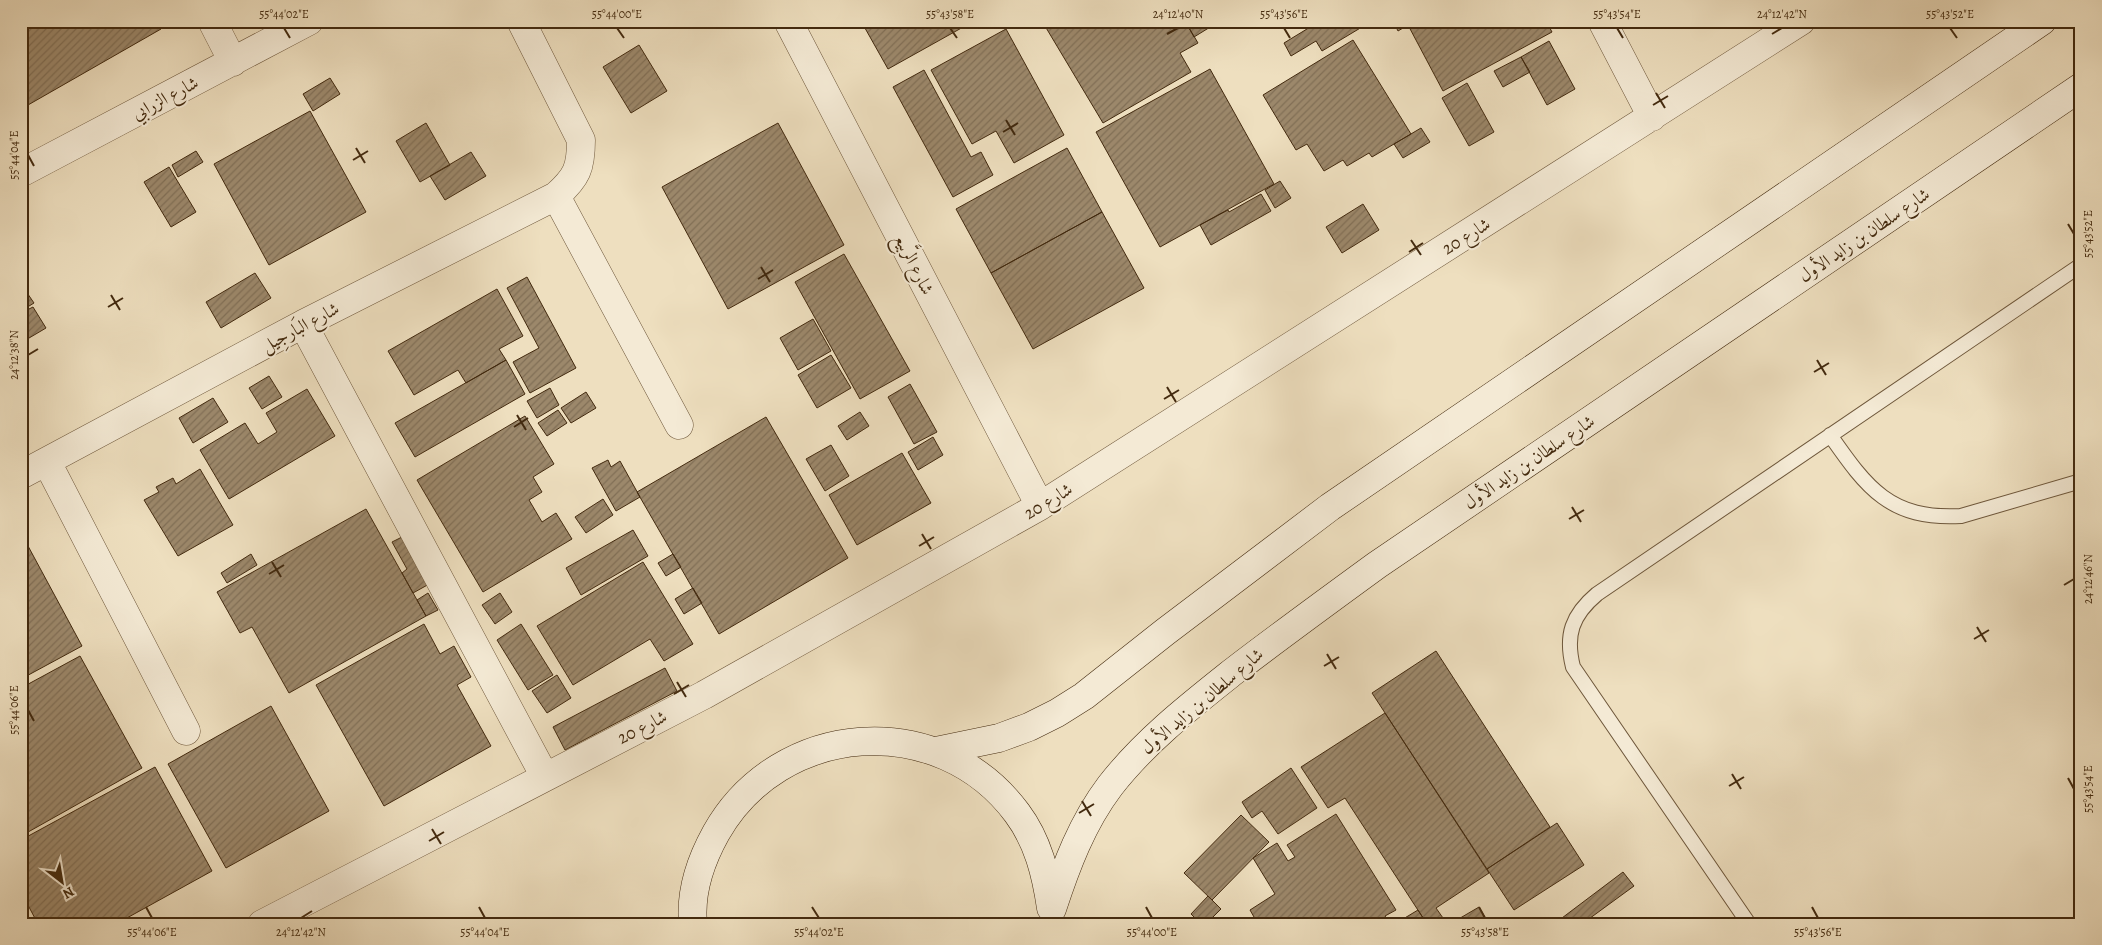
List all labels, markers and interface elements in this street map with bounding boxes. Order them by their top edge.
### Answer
text: 55°44'02"E [259,6,309,22]
text: 55°44'00"E [592,6,642,22]
text: 55°43'58"E [926,6,974,22]
text: 24°12'40"N [1153,6,1204,22]
text: 55°43'56"E [1260,6,1308,22]
text: 55°43'54"E [1593,6,1641,22]
text: 24°12'42"N [1757,6,1807,22]
text: 55°43'52"E [1926,6,1974,22]
street label: شارع الزرابي [128,70,204,128]
text: 55°44'04"E [6,130,22,180]
street label: شارع سلطان بن زايد الأول [1793,181,1936,290]
text: 55°43'52"E [2080,210,2096,258]
street label: شارع 20 [1437,212,1496,263]
street label: شارع الرَّبِيع [885,228,942,301]
street label: شارع البَارجِيل [256,295,345,360]
text: 24°12'38"N [6,330,22,380]
street label: شارع سلطان بن زايد الأول [1458,408,1601,517]
street label: شارع 20 [1019,477,1078,527]
text: 24°12'46"N [2080,554,2096,604]
street label: شارع سلطان بن زايد الأول [1135,642,1270,762]
text: 55°44'06"E [6,685,22,735]
street label: شارع 20 [613,704,672,752]
text: 55°43'54"E [2080,765,2096,813]
north arrow [38,858,88,908]
text: N [59,882,78,903]
text: 55°44'06"E [127,924,177,940]
text: 24°12'42"N [276,924,326,940]
text: 55°44'04"E [460,924,510,940]
text: 55°44'02"E [794,924,844,940]
text: 55°44'00"E [1127,924,1177,940]
text: 55°43'58"E [1461,924,1509,940]
text: 55°43'56"E [1794,924,1842,940]

